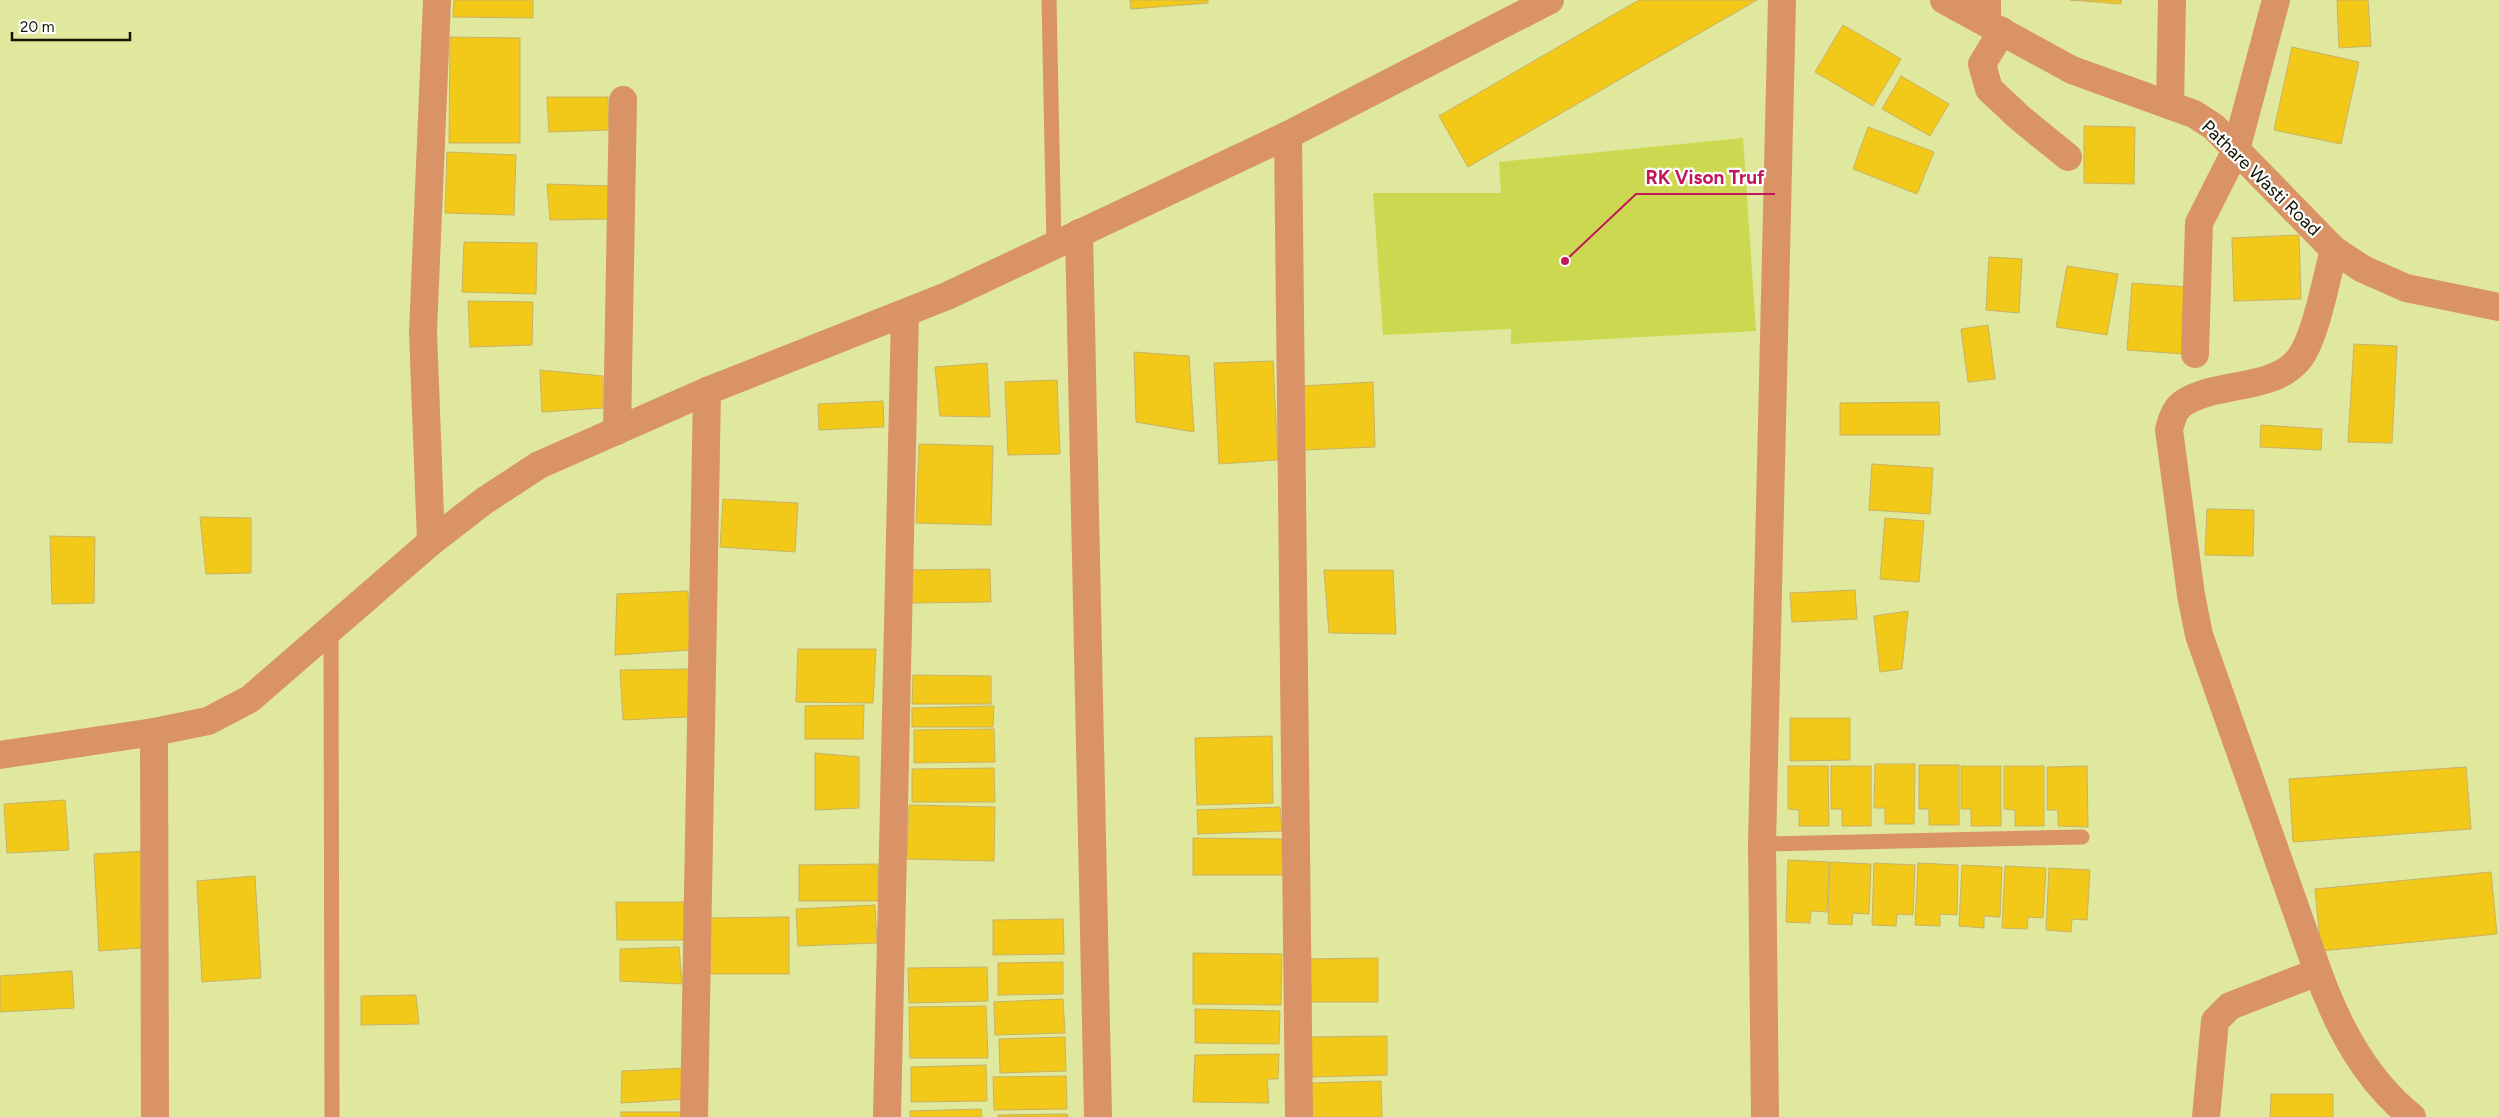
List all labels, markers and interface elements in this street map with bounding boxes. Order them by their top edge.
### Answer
scale bar [12,10,130,42]
text: 20 m [20,18,54,36]
street label: Pathare Wasti Road [2197,116,2325,240]
callout: RK Vison Truf [1636,160,1775,194]
text: RK Vison Truf [1645,166,1765,189]

